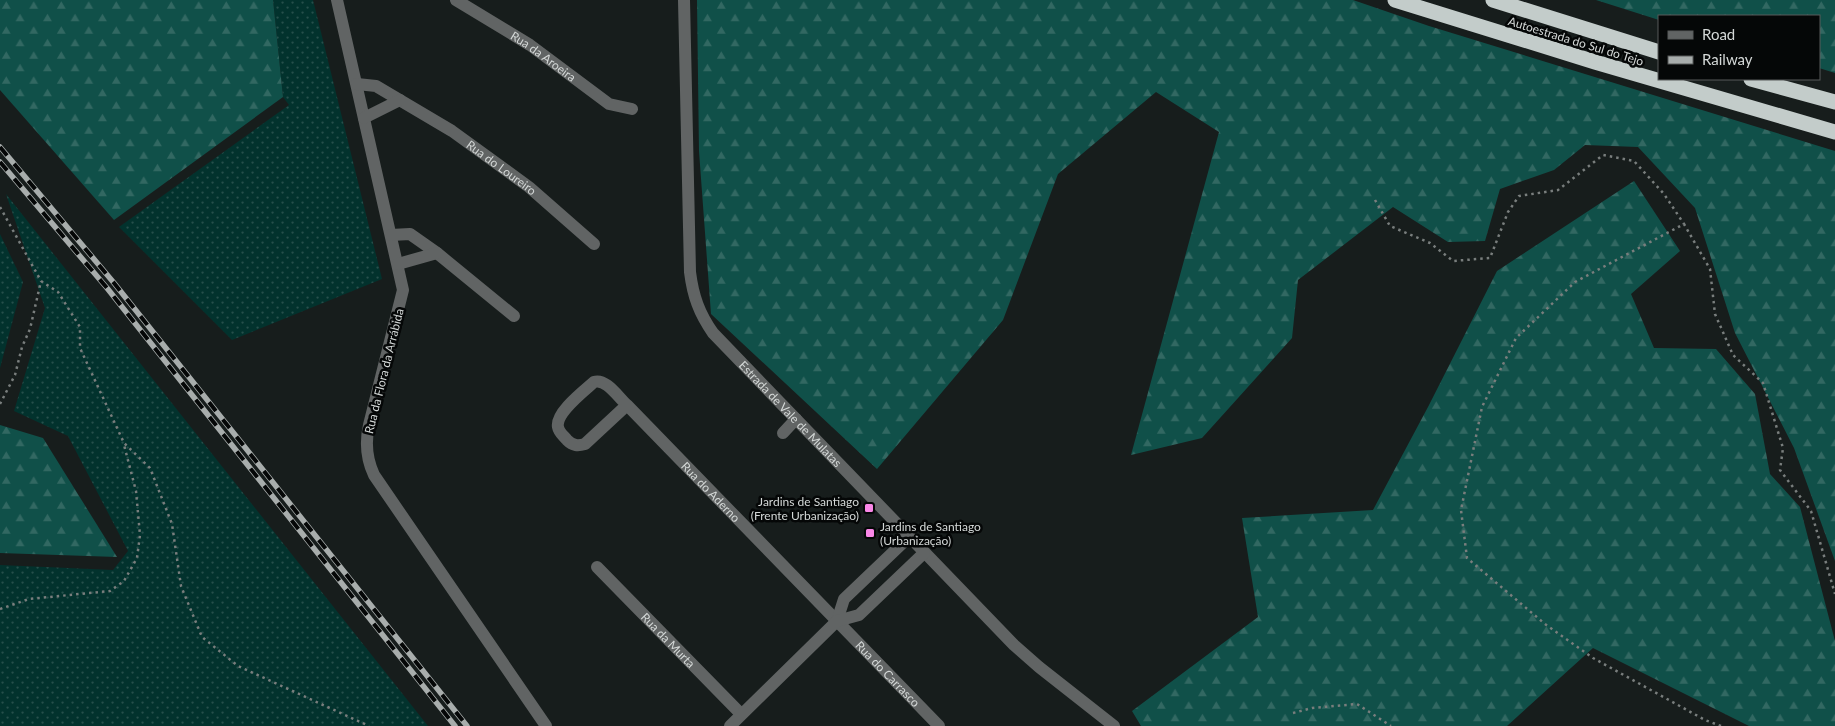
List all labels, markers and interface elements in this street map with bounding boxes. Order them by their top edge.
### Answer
street label: Autoestrada do Sul do Tejo [1506,13,1646,69]
legend [1658,15,1820,80]
text: Road [1702,25,1735,43]
street label: Rua da Aroeira [508,28,579,84]
text: Railway [1702,50,1753,68]
street label: Rua do Loureiro [464,137,540,198]
street label: Rua da Flora da Arrábida [361,307,407,435]
street label: Estrada de Vale de Mulatas [736,357,845,470]
street label: Rua do Aderno [678,458,744,525]
place label: Jardins de Santiago (Frente Urbanização) [751,494,859,523]
marker: Jardins de Santiago (Frente Urbanização) [863,502,875,514]
place label: Jardins de Santiago (Urbanização) [880,519,981,548]
marker: Jardins de Santiago (Urbanização) [864,527,876,539]
street label: Rua da Murta [638,609,699,671]
street label: Rua do Carrasco [853,638,924,710]

